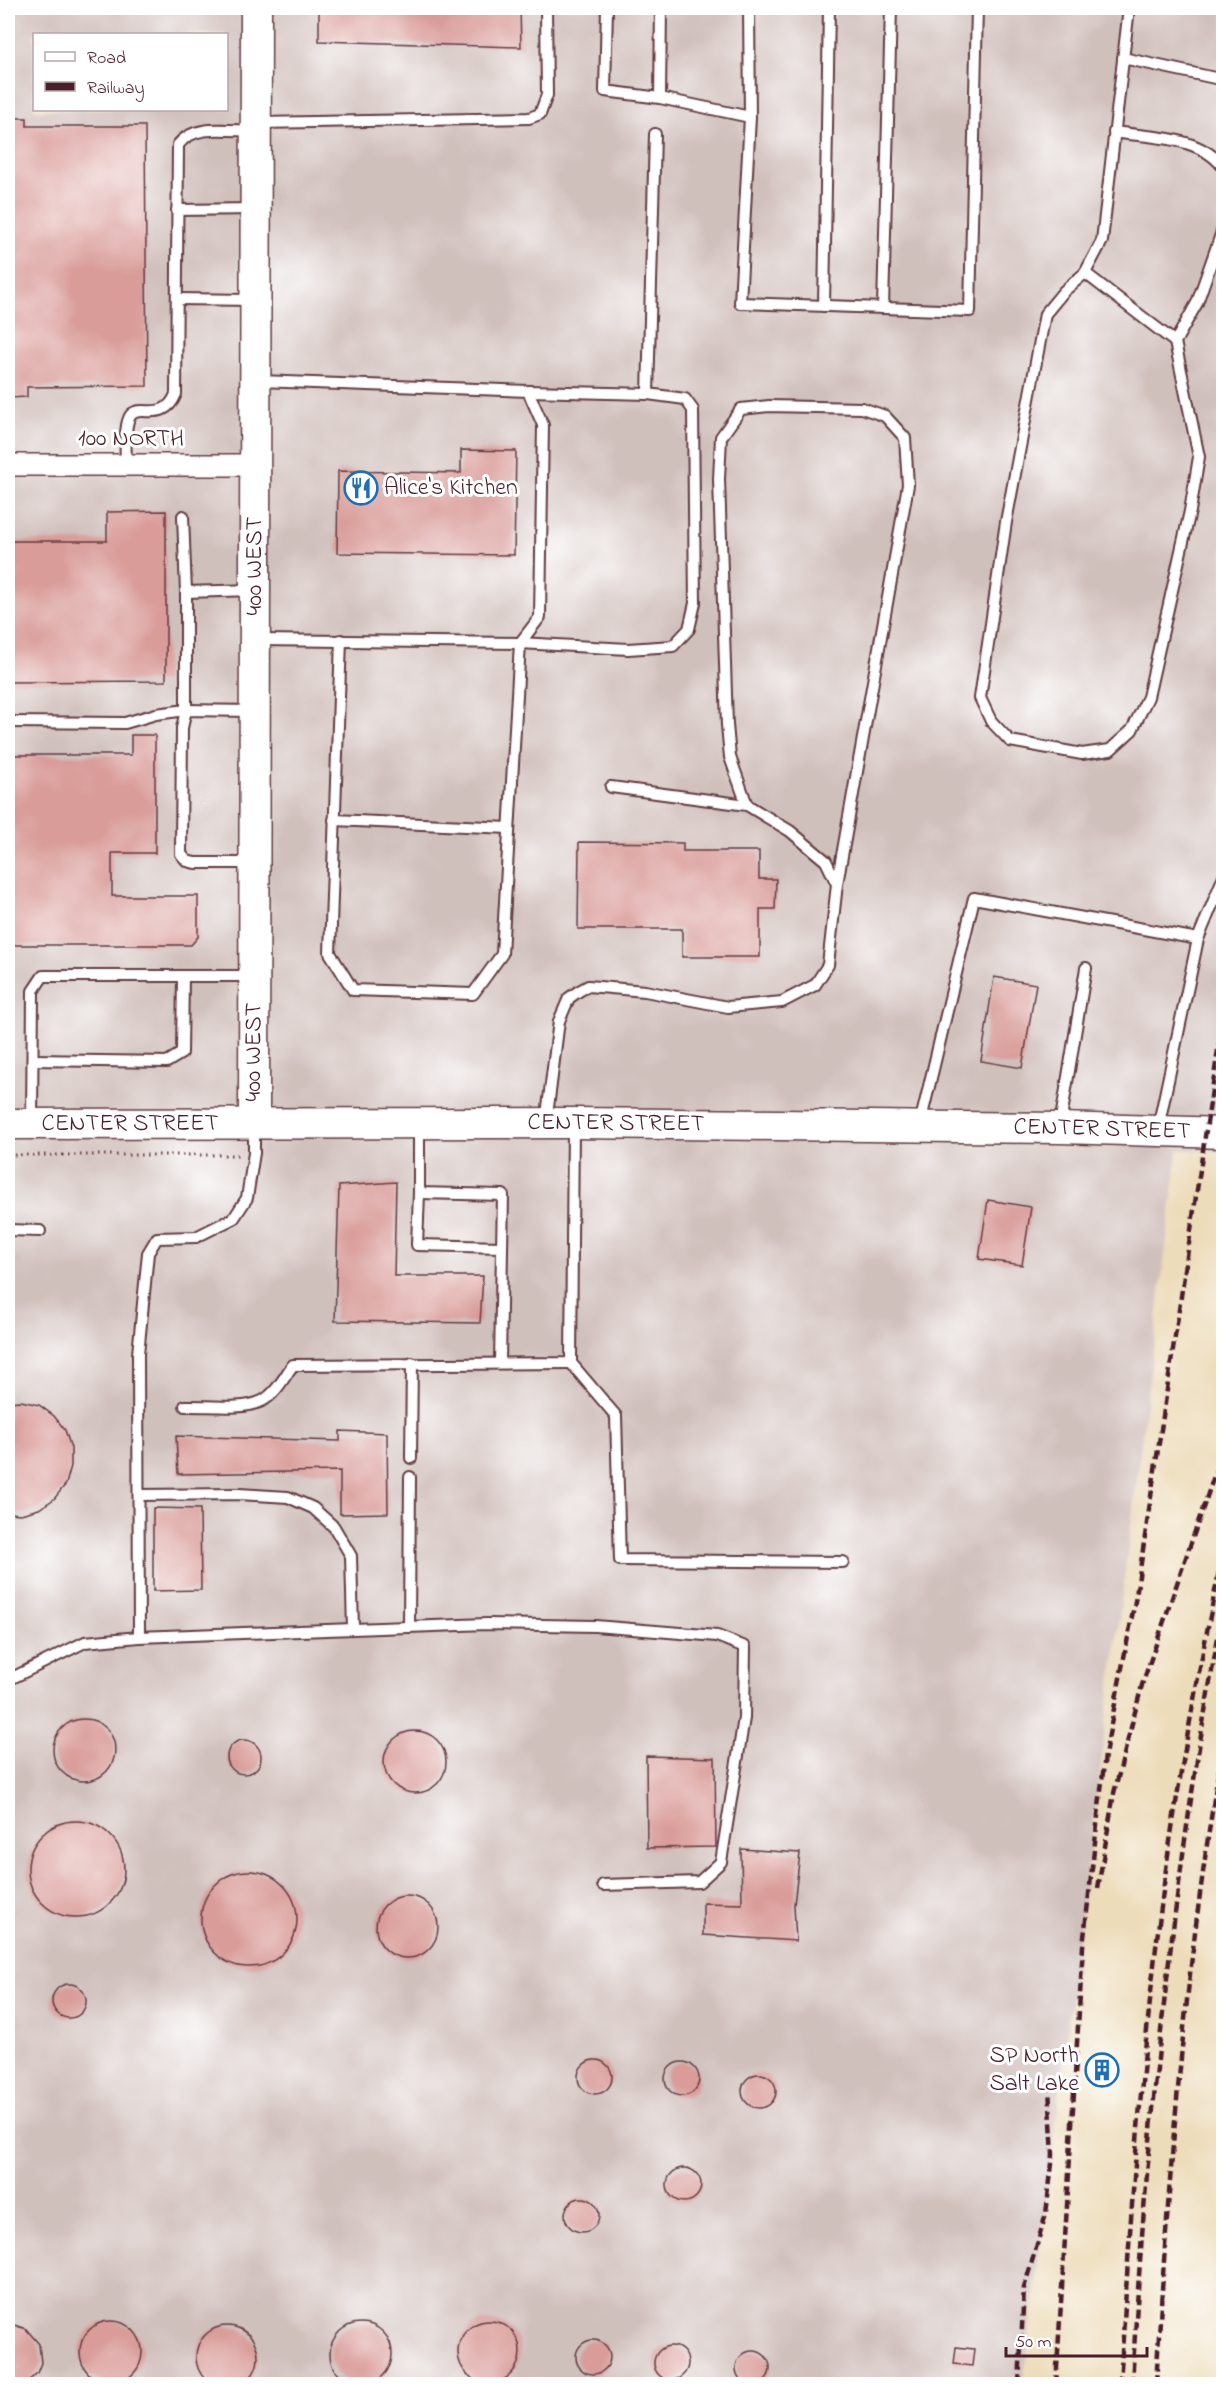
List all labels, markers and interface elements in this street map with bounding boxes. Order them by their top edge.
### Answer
legend [33,33,228,111]
text: Road [87,46,126,72]
text: Railway [87,76,144,102]
street label: 100 NORTH [78,422,184,457]
restaurant icon: Alice's Kitchen [343,470,379,506]
place label: Alice's Kitchen [384,471,518,506]
street label: 400 WEST [237,516,273,616]
street label: 400 WEST [237,1002,272,1102]
street label: CENTER STREET [528,1105,705,1142]
street label: CENTER STREET [42,1106,219,1141]
street label: CENTER STREET [1013,1110,1191,1149]
place label: SP North Salt Lake [989,2039,1079,2102]
building icon: SP North Salt Lake [1084,2052,1120,2088]
scale bar [1006,2320,1147,2358]
text: 50 m [1015,2330,1052,2356]

